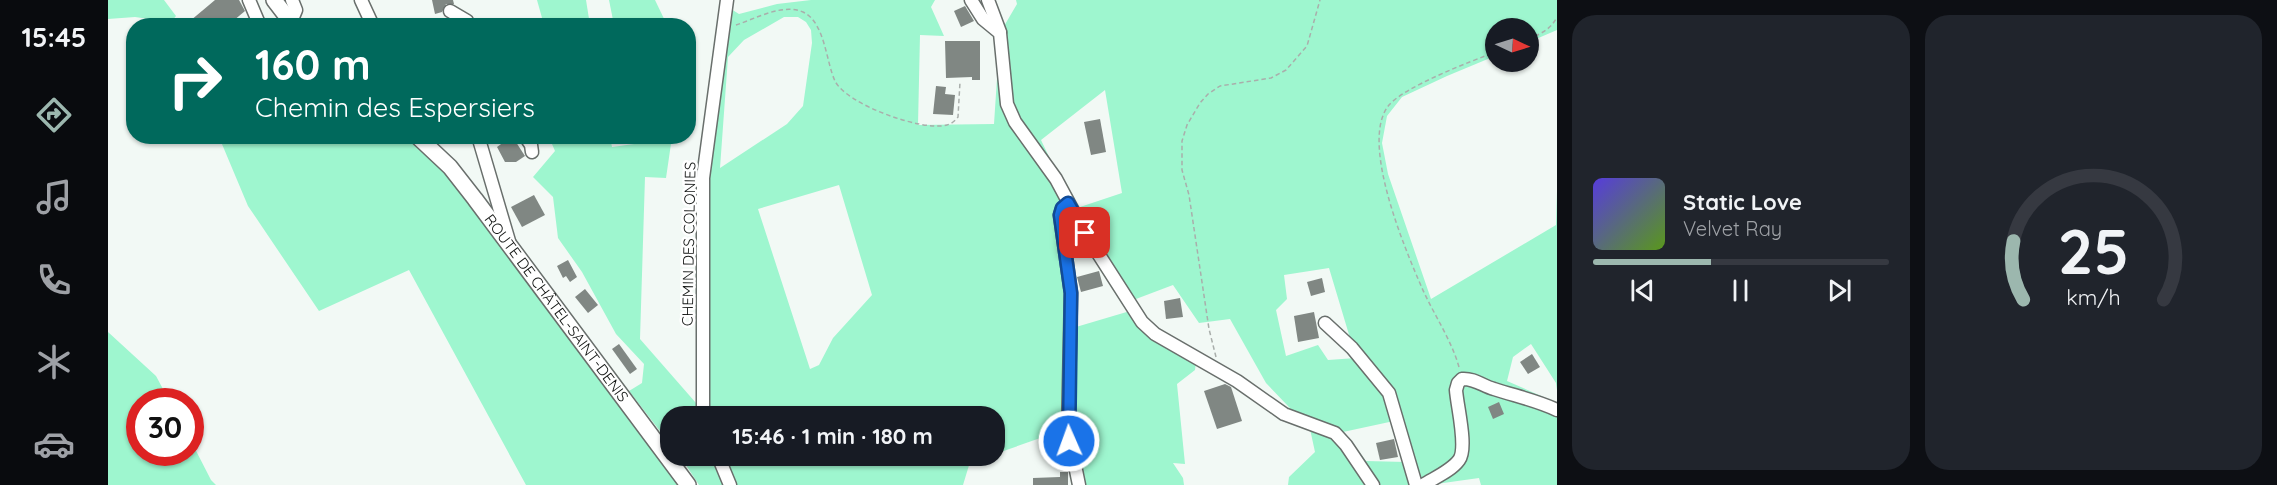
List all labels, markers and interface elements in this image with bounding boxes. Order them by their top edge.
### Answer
north arrow [1485,18,1539,72]
map controls [1485,18,1539,72]
text: 15:45 [22,20,86,54]
text: 160 m [255,38,371,91]
icon: right [156,42,234,120]
text: Chemin des Espersiers [255,90,535,124]
icon: directions [33,94,75,136]
street label: CHEMIN DES COLONIES [678,162,699,326]
icon: music [33,176,75,218]
text: Static Love [1683,188,1802,216]
pin [1059,207,1110,258]
street label: ROUTE DE CHÂTEL-SAINT-DENIS [481,210,633,405]
text: 25 [2058,212,2129,290]
icon: arrive [1068,216,1101,249]
text: Velvet Ray [1683,216,1782,241]
icon: phone [33,259,75,301]
icon: previous [1626,274,1659,307]
icon: pause [1724,274,1757,307]
icon: next [1823,274,1856,307]
text: km/h [2066,284,2120,310]
icon: climate [33,341,75,383]
speed limit sign: 30 [126,388,204,466]
position arrow [1037,409,1101,473]
text: 15:46 · 1 min · 180 m [732,422,933,450]
icon: car [33,423,75,465]

